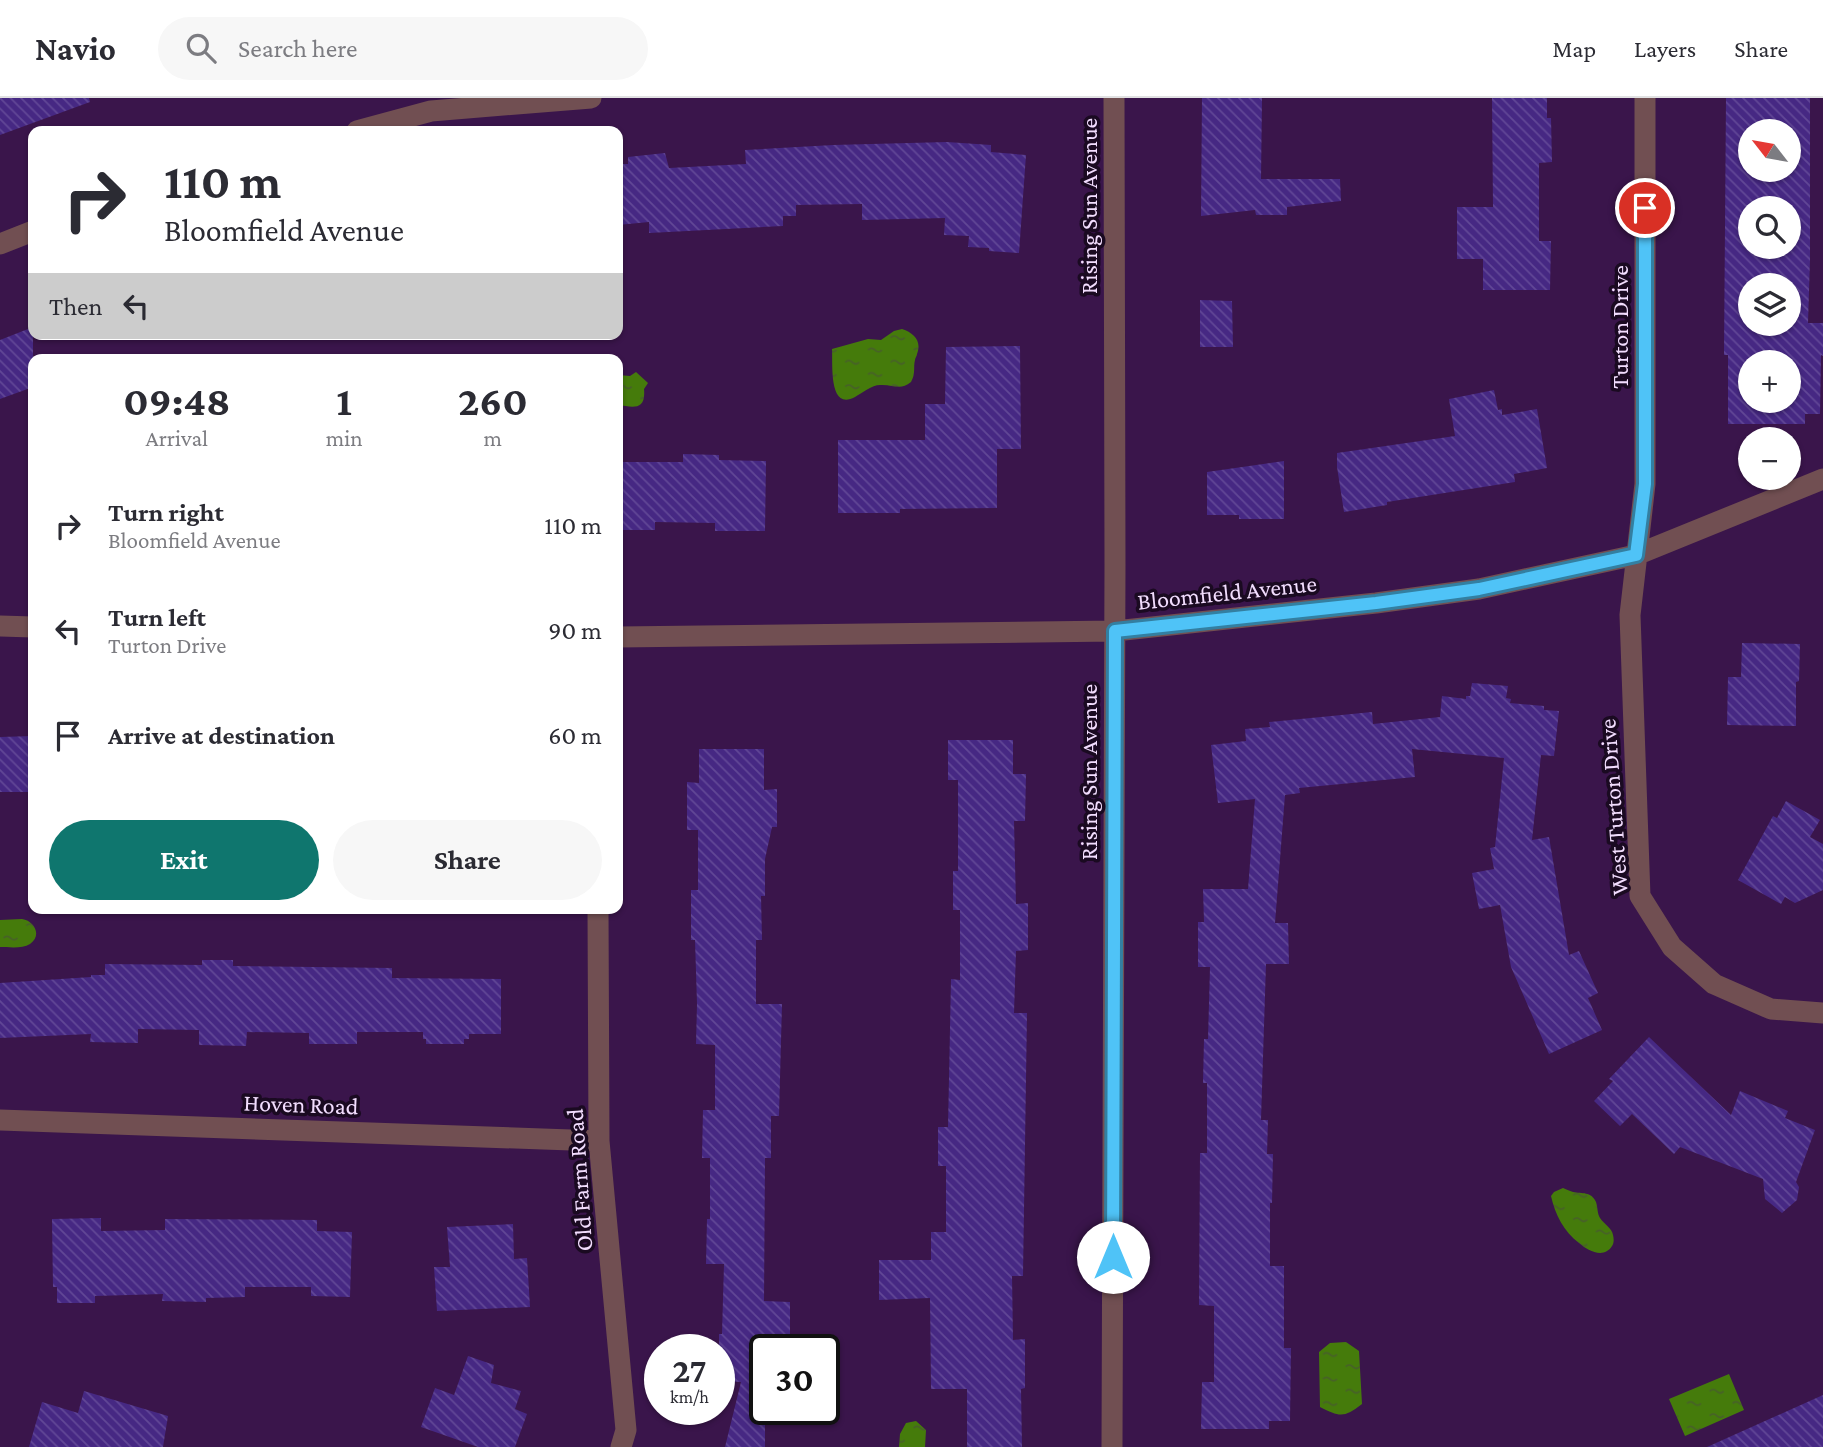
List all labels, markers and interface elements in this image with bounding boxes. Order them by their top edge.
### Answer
search box [158,17,648,80]
icon: search [182,29,220,67]
text: Navio [35,30,116,67]
text: Search here [238,34,357,63]
text: Map [1552,35,1596,62]
text: Layers [1634,35,1696,62]
text: Share [1734,35,1788,62]
street label: Rising Sun Avenue [1075,118,1102,294]
north arrow [1738,119,1801,182]
map controls [1738,119,1801,490]
icon: right [49,154,140,245]
text: 110 m [164,154,281,209]
pin [1615,178,1675,238]
icon: arrive [1626,189,1664,227]
button: search [1738,196,1801,259]
text: Bloomfield Avenue [164,212,404,248]
street label: Turton Drive [1606,265,1633,389]
button: layers [1738,273,1801,336]
icon: left [117,287,155,325]
text: Then [49,292,103,321]
button: + [1738,350,1801,413]
text: 09:48 [123,377,230,424]
text: 1 [336,377,352,424]
text: 260 [458,377,528,424]
text: Arrival [146,425,208,451]
text: min [326,425,363,451]
text: m [484,425,502,451]
button: − [1738,427,1801,490]
text: Turn right [108,498,224,527]
icon: right [49,507,87,545]
text: 110 m [544,511,602,540]
text: Bloomfield Avenue [108,527,281,553]
street label: Bloomfield Avenue [1136,569,1318,615]
text: Turn left [108,603,206,632]
icon: left [49,612,87,650]
text: 90 m [548,616,602,645]
text: Turton Drive [108,632,226,658]
street label: Rising Sun Avenue [1075,684,1102,860]
icon: arrive [49,717,87,755]
street label: West Turton Drive [1593,718,1633,896]
text: Arrive at destination [108,721,335,750]
text: 60 m [548,721,602,750]
button: Exit [49,820,319,900]
button: Share [333,820,602,900]
street label: Hoven Road [243,1089,359,1120]
street label: Old Farm Road [561,1107,597,1252]
position arrow [1076,1220,1150,1294]
speed limit sign: 30 [749,1334,840,1425]
text: 27 [673,1351,706,1390]
text: km/h [670,1387,709,1407]

